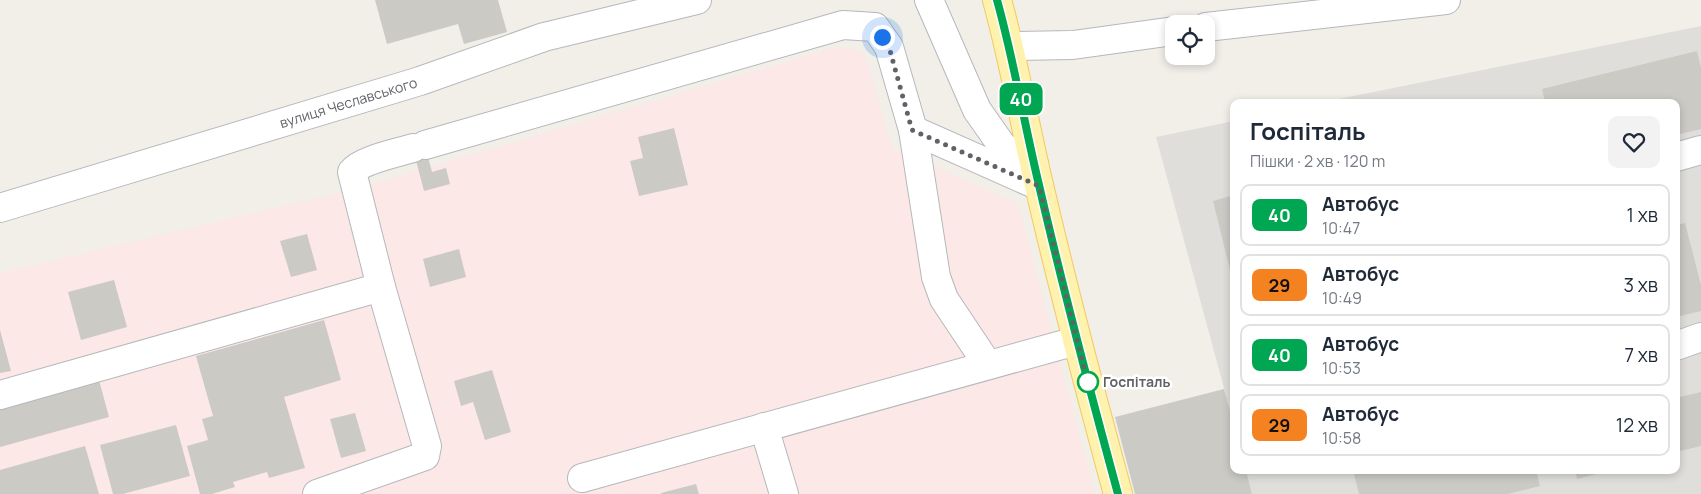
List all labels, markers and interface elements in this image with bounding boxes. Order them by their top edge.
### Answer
map controls [1165,15,1215,65]
button: locate [1165,15,1215,65]
your location [870,25,895,50]
street label: вулиця Чеславського [277,72,419,132]
line badge: 40 [998,83,1044,115]
text: 40 [1010,87,1032,111]
text: Госпіталь [1250,114,1366,147]
button: heart [1608,116,1660,168]
text: Пішки · 2 хв · 120 m [1250,150,1385,172]
text: Автобус [1322,191,1399,217]
text: 1 хв [1627,202,1658,228]
text: 40 [1268,203,1291,227]
text: 10:47 [1322,217,1360,239]
text: Автобус [1322,261,1399,287]
text: 3 хв [1624,272,1658,298]
text: 29 [1269,273,1290,297]
text: 10:49 [1322,287,1362,309]
text: Автобус [1322,331,1399,357]
text: 7 хв [1624,342,1658,368]
text: 40 [1268,343,1291,367]
text: 10:53 [1322,357,1361,379]
marker: Госпіталь [1077,371,1099,393]
place label: Госпіталь [1103,372,1170,391]
text: Автобус [1322,401,1399,427]
text: 12 хв [1616,412,1658,438]
text: 29 [1269,413,1290,437]
text: 10:58 [1322,427,1361,449]

